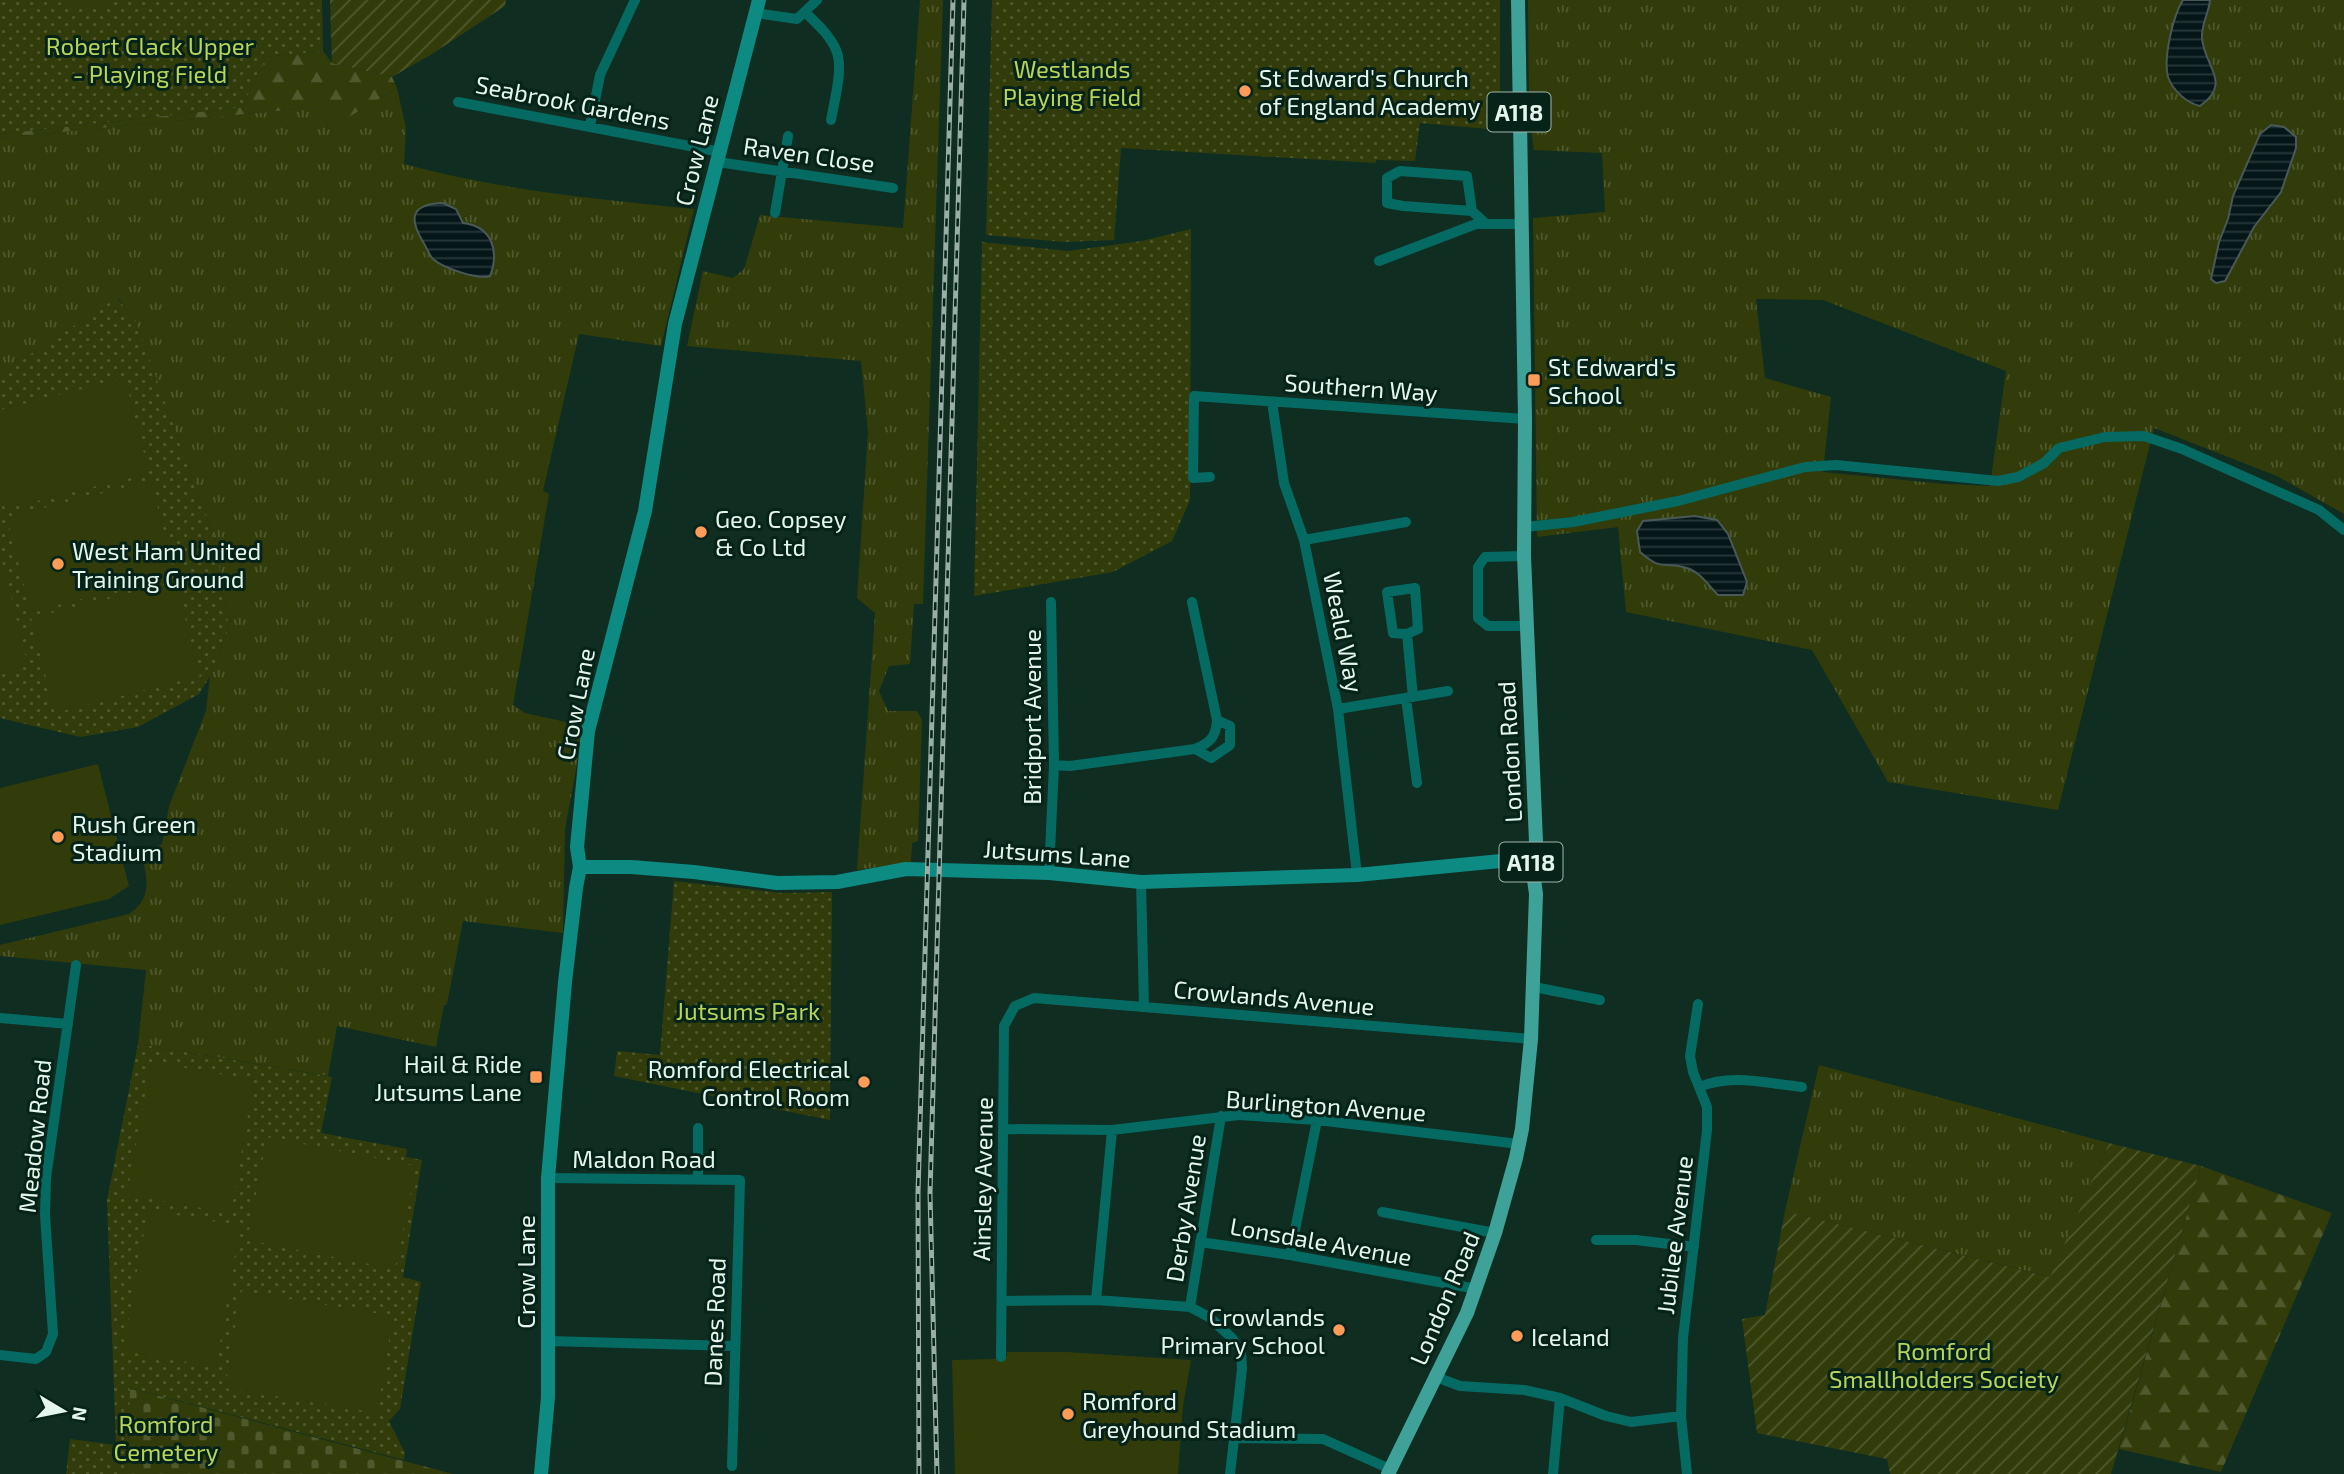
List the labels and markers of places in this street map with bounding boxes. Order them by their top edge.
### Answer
place label: St Edward's Church of England Academy [1259,63,1481,120]
marker: St Edward's Church of England Academy [1237,83,1253,99]
place label: St Edward's School [1548,352,1676,409]
marker: St Edward's School [1526,372,1542,388]
place label: Geo. Copsey & Co Ltd [715,504,847,561]
marker: Geo. Copsey & Co Ltd [693,524,709,540]
place label: West Ham United Training Ground [72,536,261,593]
marker: West Ham United Training Ground [50,556,66,572]
place label: Rush Green Stadium [72,809,196,866]
marker: Rush Green Stadium [50,829,66,845]
place label: Hail & Ride Jutsums Lane [374,1049,522,1106]
place label: Romford Electrical Control Room [648,1054,850,1111]
marker: Hail & Ride Jutsums Lane [528,1069,544,1085]
marker: Romford Electrical Control Room [856,1074,872,1090]
place label: Crowlands Primary School [1160,1302,1325,1359]
marker: Crowlands Primary School [1331,1322,1347,1338]
place label: Iceland [1531,1322,1610,1351]
marker: Iceland [1509,1328,1525,1344]
place label: Romford Greyhound Stadium [1082,1386,1296,1443]
marker: Romford Greyhound Stadium [1060,1406,1076,1422]

